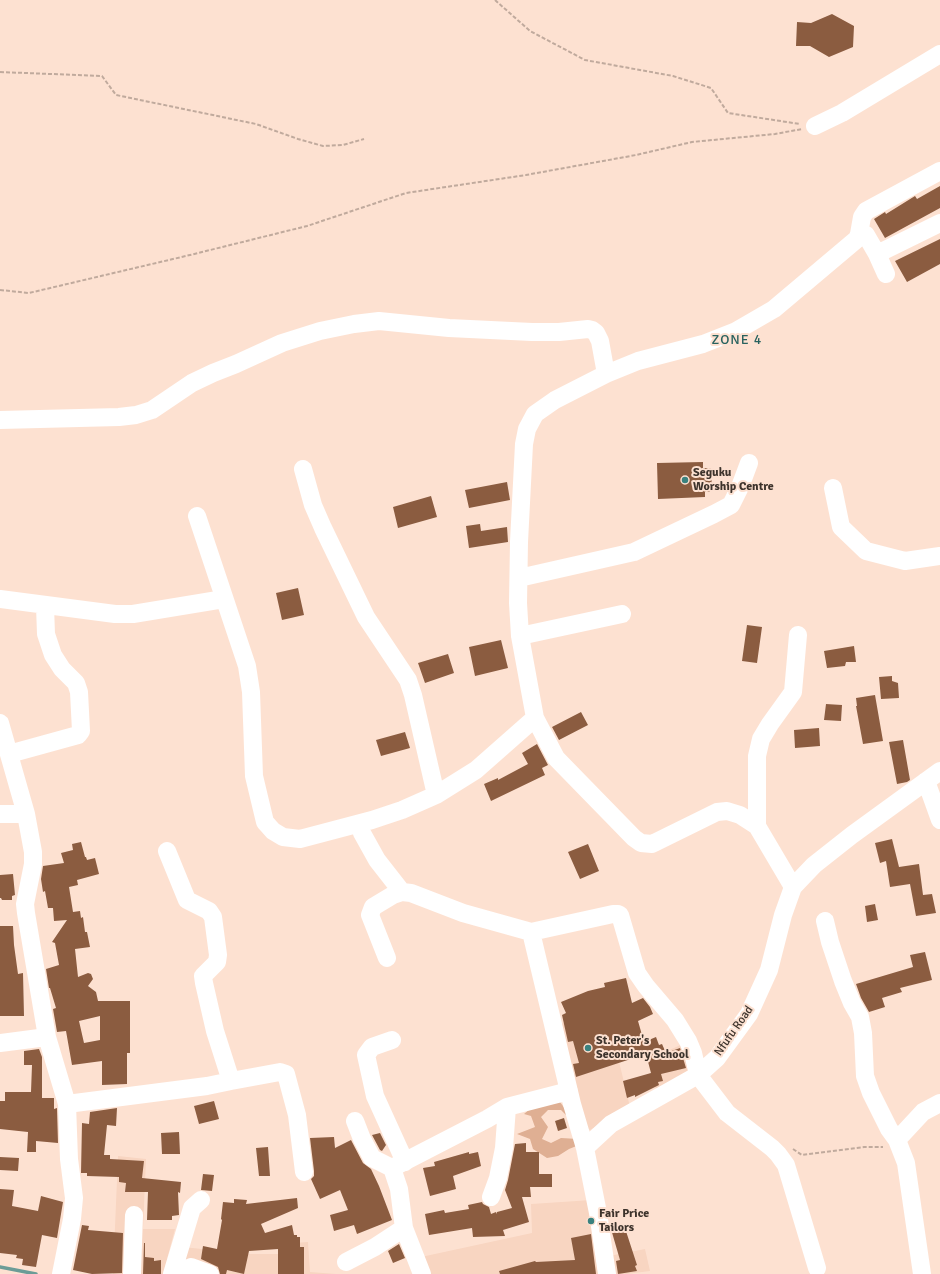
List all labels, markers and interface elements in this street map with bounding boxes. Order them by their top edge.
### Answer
district label: ZONE 4 [712,332,762,348]
place label: Seguku Worship Centre [693,466,774,494]
marker: Seguku Worship Centre [680,475,690,485]
street label: Nfufu Road [712,1003,756,1059]
place label: St. Peter's Secondary School [596,1034,689,1062]
marker: St. Peter's Secondary School [583,1043,593,1053]
place label: Fair Price Tailors [599,1207,649,1235]
marker: Fair Price Tailors [586,1216,596,1226]

